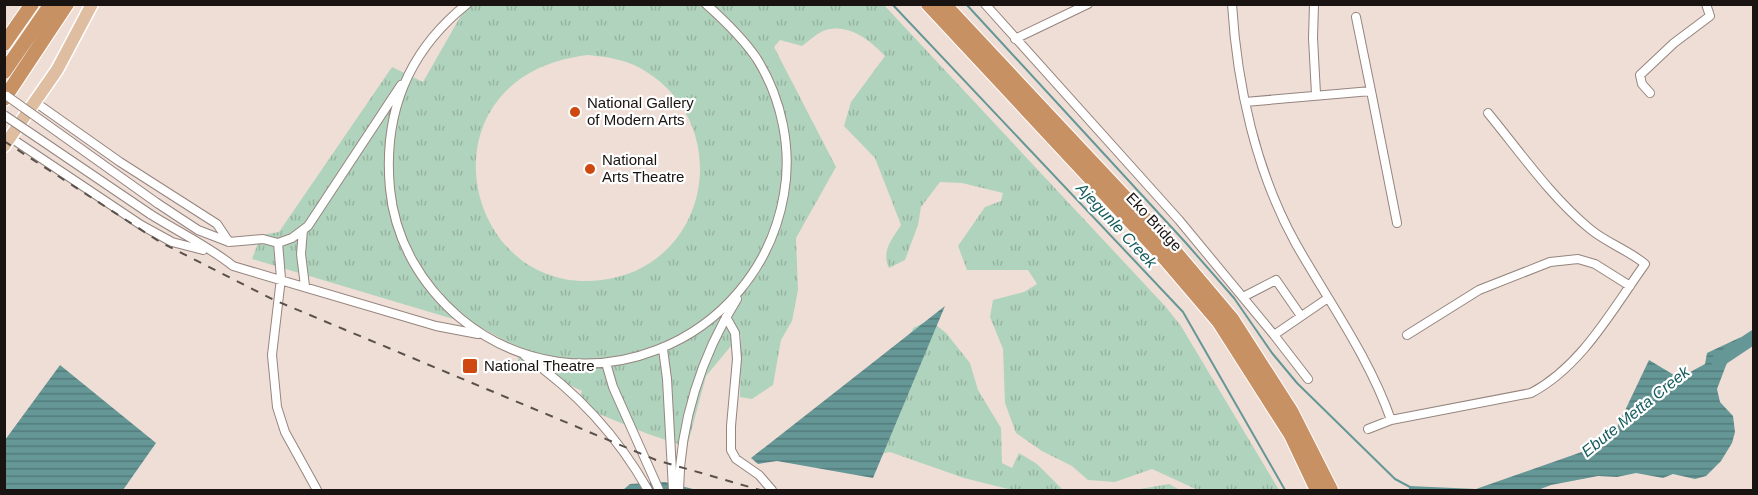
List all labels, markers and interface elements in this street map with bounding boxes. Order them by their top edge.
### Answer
place label: National Gallery of Modern Arts [587,94,694,128]
marker: National Gallery of Modern Arts [568,105,582,119]
place label: National Arts Theatre [602,151,684,185]
marker: National Arts Theatre [583,162,597,176]
water label: Ajegunle Creek [1072,179,1161,272]
street label: Eko Bridge [1123,189,1186,254]
marker: National Theatre [461,357,479,375]
place label: National Theatre [484,357,595,374]
water label: Ebute Metta Creek [1578,362,1693,460]

